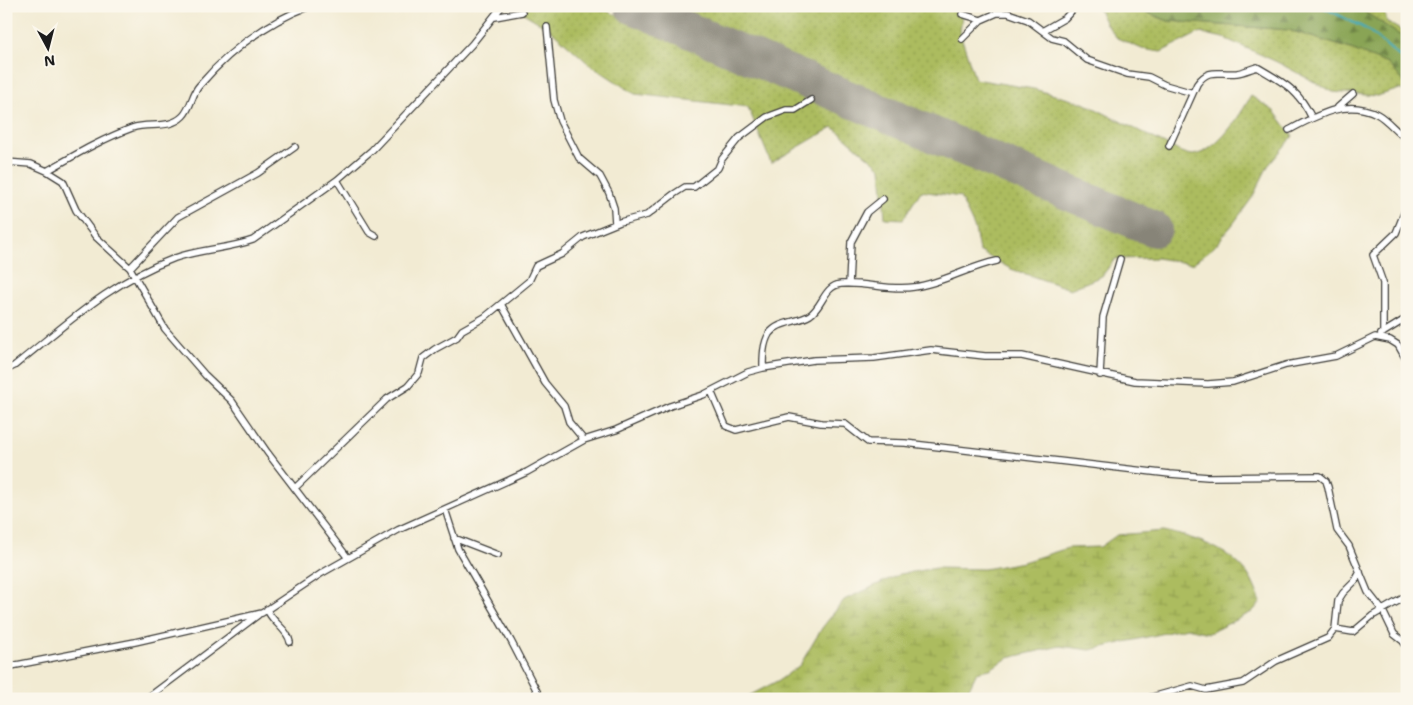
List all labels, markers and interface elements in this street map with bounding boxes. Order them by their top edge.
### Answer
north arrow [22,22,72,72]
text: N [43,51,56,71]

